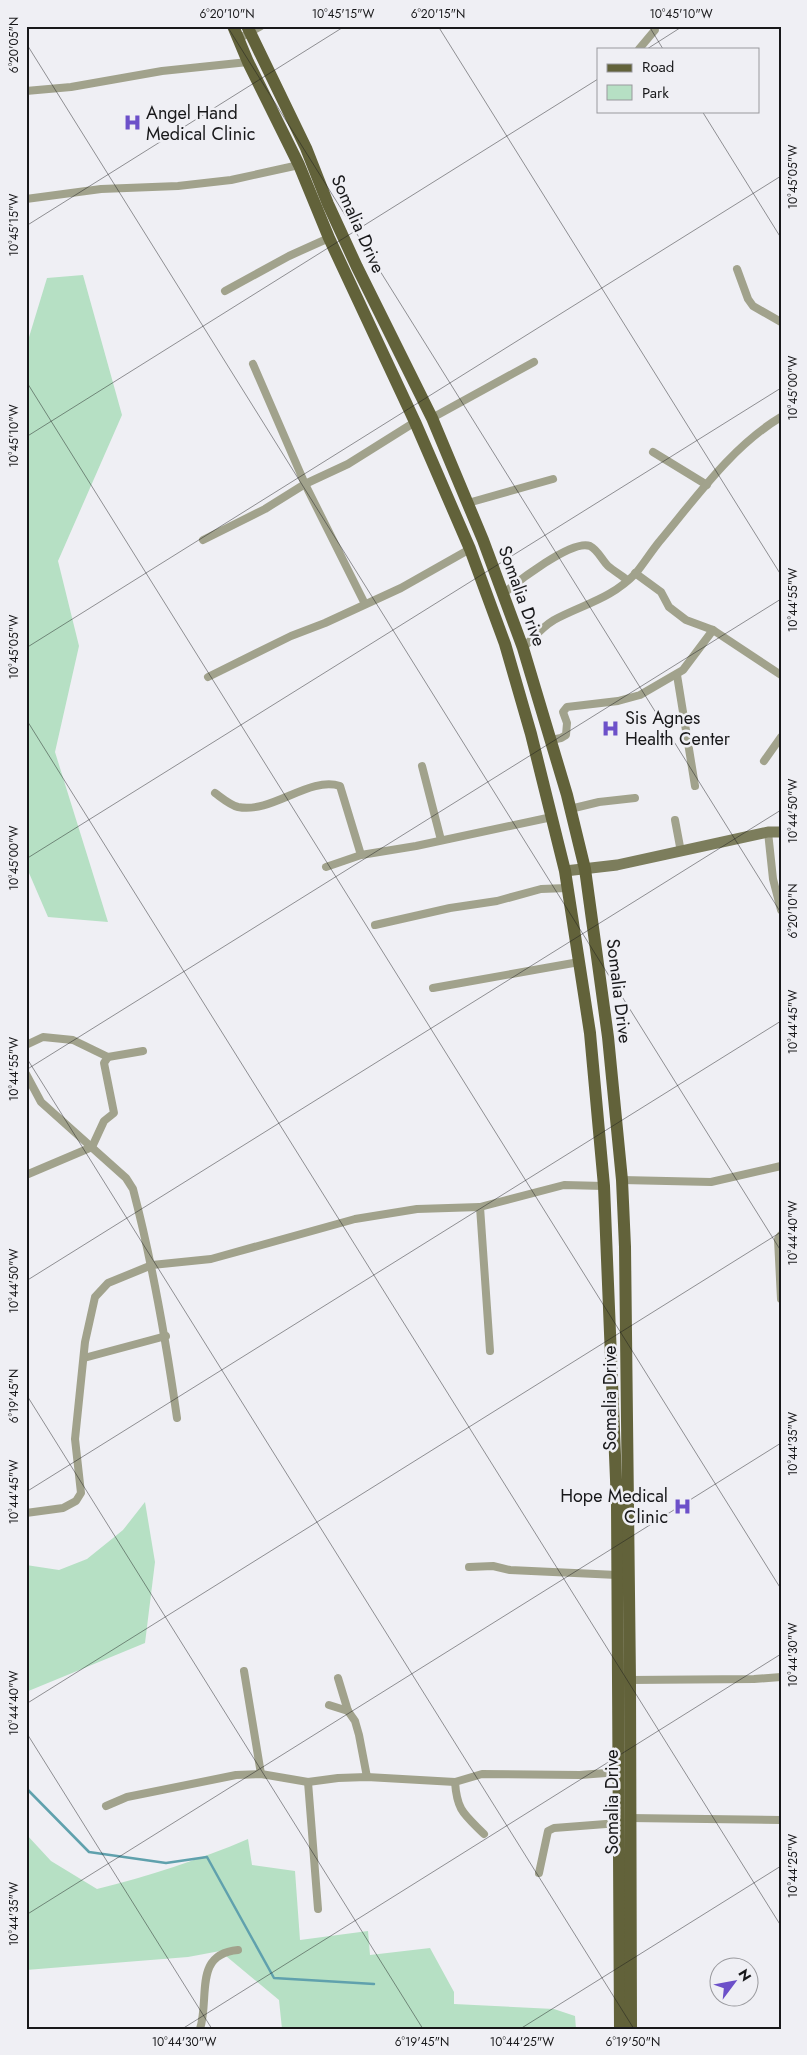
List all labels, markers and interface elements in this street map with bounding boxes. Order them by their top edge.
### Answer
text: 6°20'10"N [199,5,255,23]
text: 10°45'15"W [312,5,374,23]
text: 6°20'15"N [411,5,465,23]
text: 10°45'10"W [649,5,713,23]
text: 6°20'05"N [5,17,23,73]
legend [597,48,760,112]
text: Road [642,56,674,78]
text: Park [642,82,669,104]
place label: Angel Hand Medical Clinic [146,100,255,147]
hospital icon: Angel Hand Medical Clinic [122,113,142,133]
text: 10°45'05"W [784,145,802,209]
street label: Somalia Drive [325,171,391,277]
text: 10°45'15"W [5,194,23,256]
text: 10°45'00"W [784,355,802,420]
text: 10°45'10"W [5,404,23,468]
street label: Somalia Drive [492,542,552,650]
text: 10°44'55"W [784,568,802,632]
text: 10°45'05"W [5,615,23,679]
place label: Sis Agnes Health Center [625,705,731,752]
hospital icon: Sis Agnes Health Center [601,718,621,738]
text: 10°44'50"W [784,778,802,843]
text: 10°45'00"W [5,825,23,890]
text: 6°20'10"N [784,883,802,939]
street label: Somalia Drive [600,937,638,1045]
text: 10°44'45"W [784,990,802,1054]
text: 10°44'55"W [5,1037,23,1101]
text: 10°44'40"W [784,1200,802,1266]
text: 10°44'50"W [5,1248,23,1313]
street label: Somalia Drive [597,1345,623,1451]
text: 6°19'45"N [5,1369,23,1423]
text: 10°44'35"W [784,1412,802,1476]
text: 10°44'45"W [5,1460,23,1524]
place label: Hope Medical Clinic [560,1483,668,1530]
hospital icon: Hope Medical Clinic [672,1496,692,1516]
text: 10°44'30"W [784,1623,802,1687]
text: 10°44'40"W [5,1670,23,1736]
street label: Somalia Drive [599,1749,625,1855]
text: 10°44'25"W [784,1834,802,1898]
text: 10°44'35"W [5,1882,23,1946]
north arrow [710,1958,760,2008]
text: N [734,1965,756,1985]
text: 10°44'30"W [152,2033,216,2051]
text: 6°19'45"N [395,2033,449,2051]
text: 10°44'25"W [490,2033,554,2051]
text: 6°19'50"N [606,2033,660,2051]

